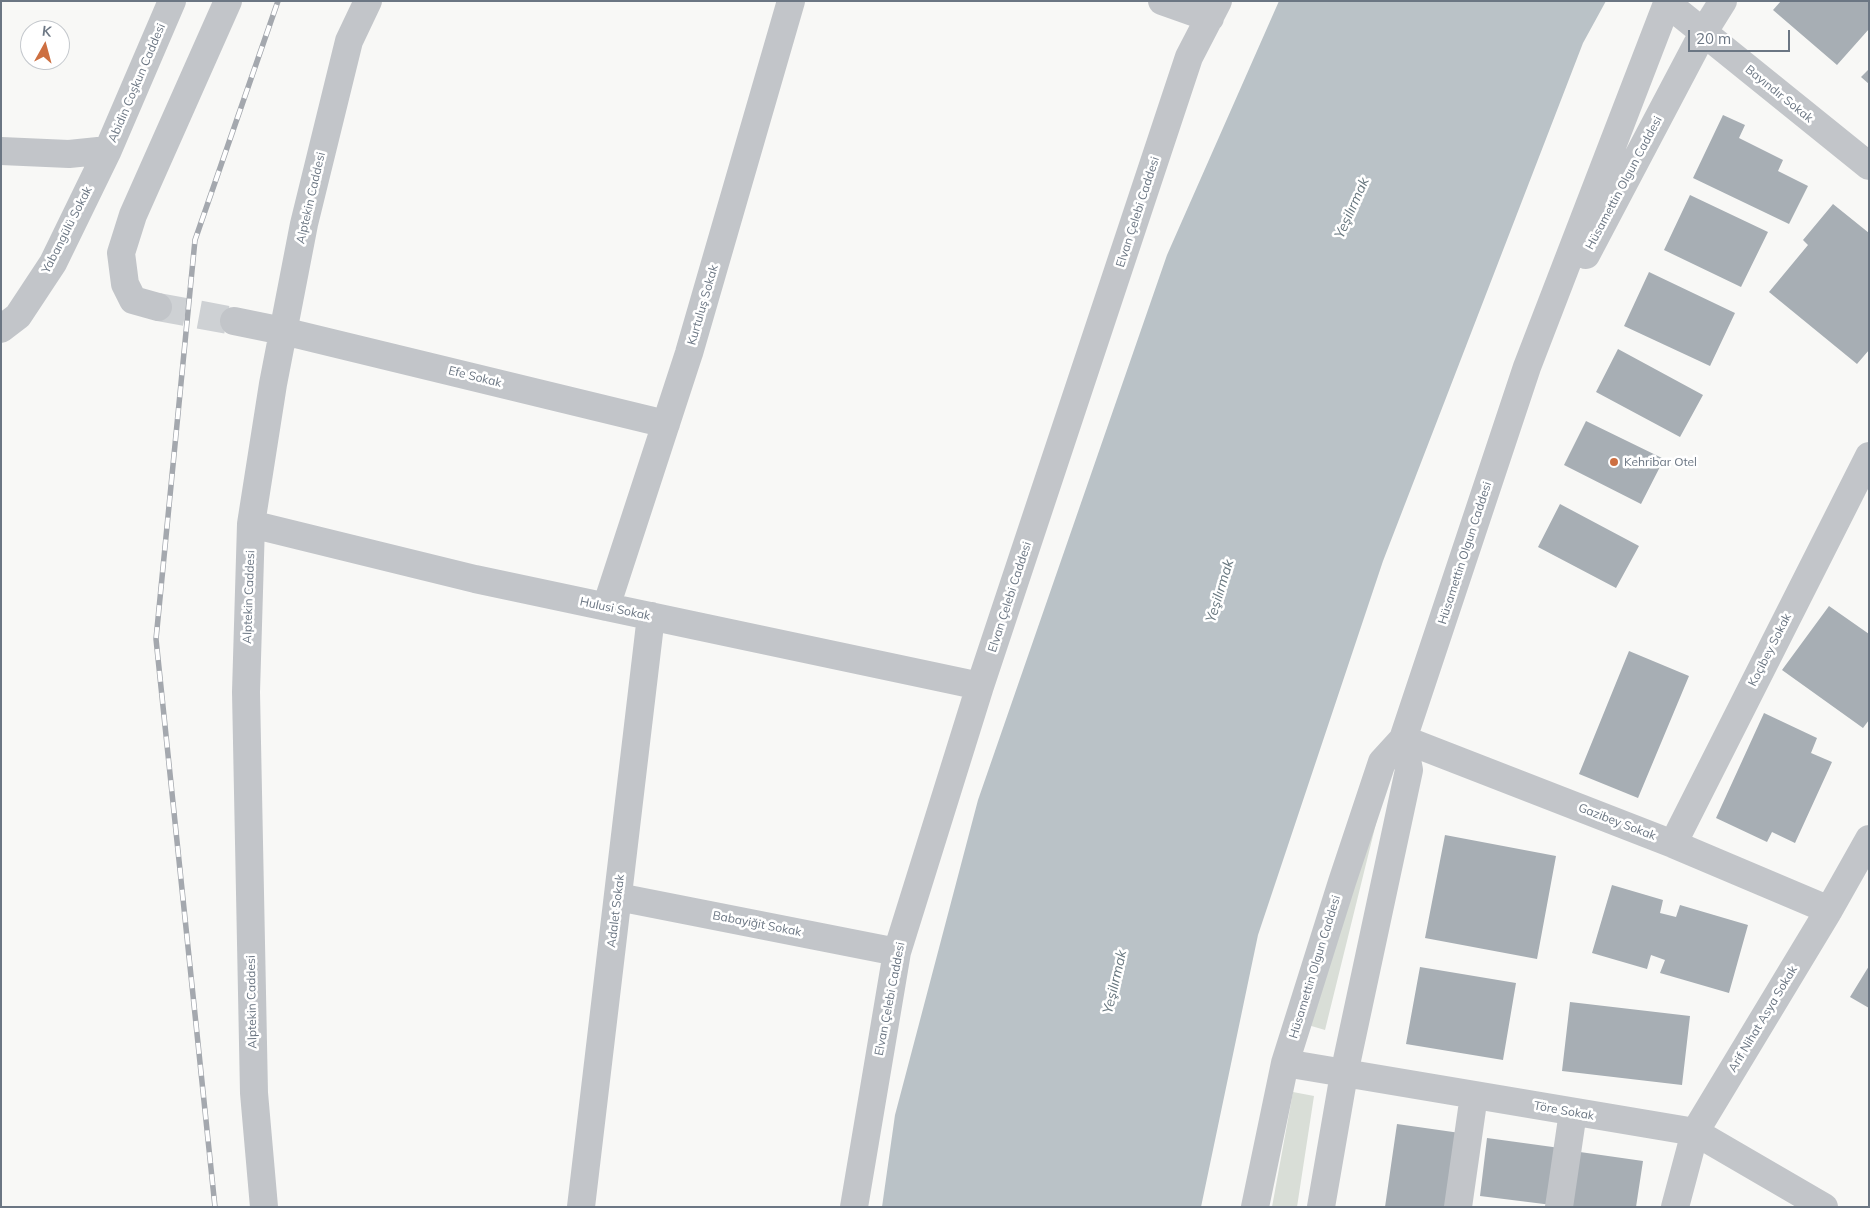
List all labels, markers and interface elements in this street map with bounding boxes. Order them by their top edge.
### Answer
north arrow [20,20,70,70]
scale bar [1690,20,1792,52]
street label: Abidin Coşkun Caddesi [105,21,169,145]
text: K [41,22,52,41]
text: 20 m [1696,29,1731,48]
street label: Bayındır Sokak [1742,62,1816,126]
street label: Hüsamettin Olgun Caddesi [1583,114,1665,252]
street label: Alptekin Caddesi [293,151,329,245]
street label: Elvan Çelebi Caddesi [1113,155,1163,269]
water label: Yeşilırmak [1331,175,1373,241]
street label: Yabangülü Sokak [39,184,95,276]
street label: Kurtuluş Sokak [685,263,721,347]
street label: Efe Sokak [447,363,503,391]
place label: Kehribar Otel [1624,455,1697,469]
marker: Kehribar Otel [1608,456,1620,468]
street label: Hüsamettin Olgun Caddesi [1435,480,1495,626]
street label: Elvan Çelebi Caddesi [985,540,1035,654]
street label: Alptekin Caddesi [240,550,258,644]
water label: Yeşilırmak [1202,557,1238,625]
street label: Hulusi Sokak [578,595,652,623]
street label: Koçibey Sokak [1745,611,1795,689]
street label: Gazibey Sokak [1576,801,1658,843]
street label: Adalet Sokak [604,874,628,948]
street label: Hüsamettin Olgun Caddesi [1286,894,1344,1040]
street label: Babayiğit Sokak [711,908,803,940]
street label: Elvan Çelebi Caddesi [872,941,908,1057]
water label: Yeşilırmak [1100,948,1130,1016]
street label: Alptekin Caddesi [244,955,260,1049]
street label: Arif Nihat Asya Sokak [1726,963,1800,1075]
street label: Töre Sokak [1533,1099,1595,1123]

